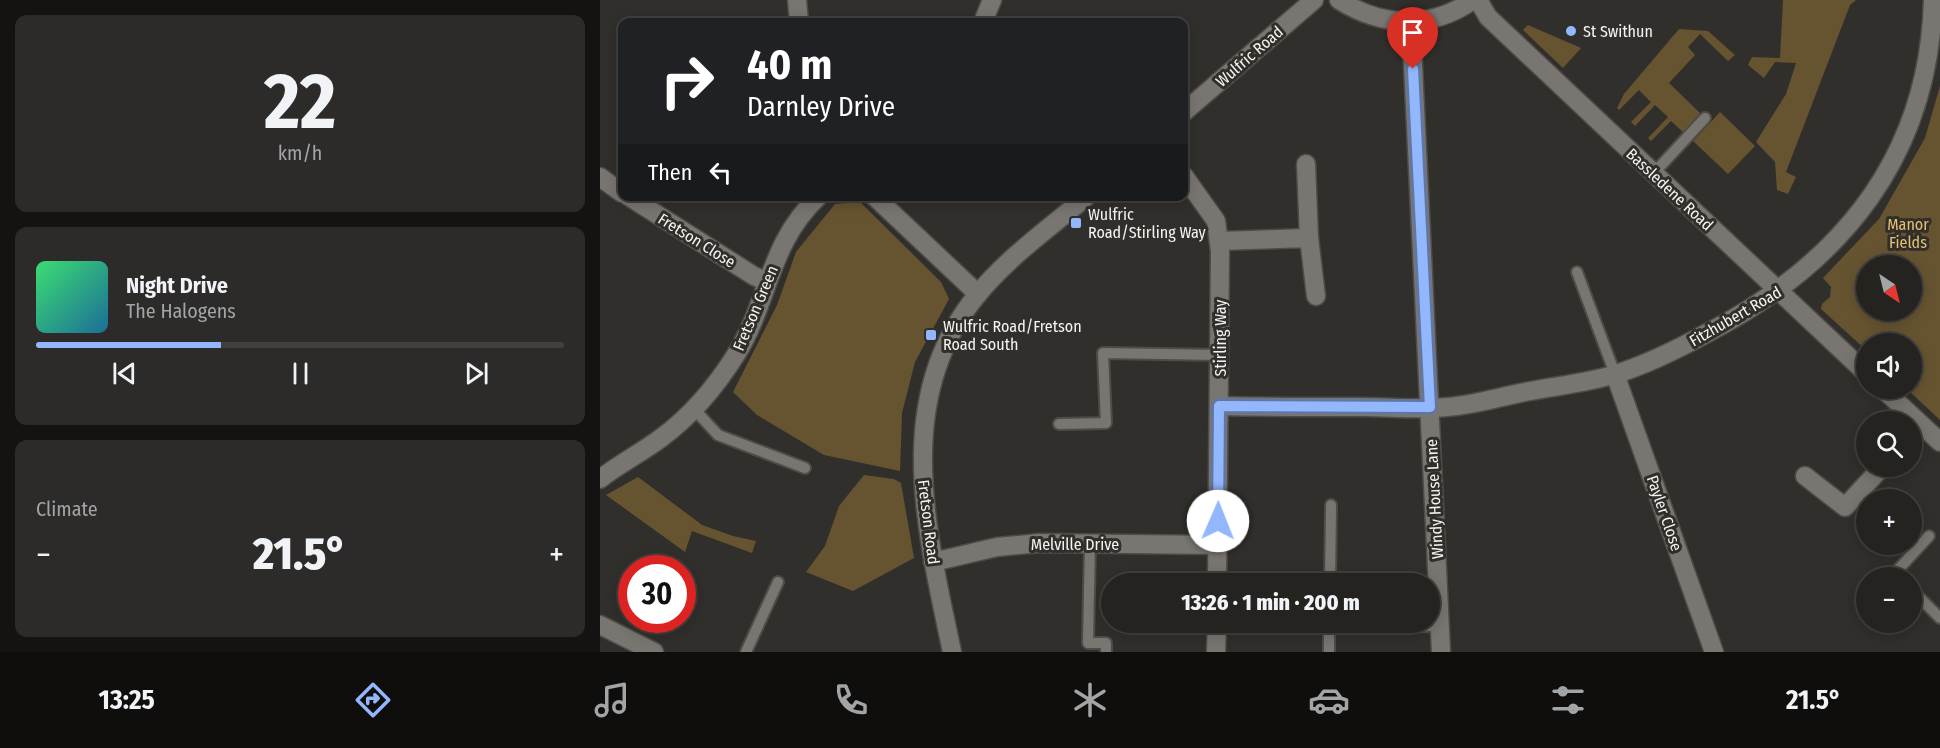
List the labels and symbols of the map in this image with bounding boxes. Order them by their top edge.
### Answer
pin [1387,7,1438,69]
street label: Wulfric Road [1212,22,1287,91]
place label: St Swithun [1583,22,1653,41]
marker: St Swithun [1564,24,1578,38]
street label: Bassledene Road [1622,144,1717,234]
place label: Wulfric Road/Stirling Way [1088,205,1207,242]
street label: Fretson Close [655,209,739,272]
park label: Manor Fields [1887,215,1929,252]
marker: Wulfric Road/Stirling Way [1069,216,1083,230]
north arrow [1856,255,1922,321]
street label: Fretson Green [729,263,782,354]
street label: Fitzhubert Road [1686,282,1785,350]
street label: Stirling Way [1211,299,1230,377]
place label: Wulfric Road/Fretson Road South [943,317,1082,354]
marker: Wulfric Road/Fretson Road South [924,328,938,342]
street label: Windy House Lane [1422,438,1447,559]
street label: Payler Close [1643,473,1686,554]
street label: Fretson Road [914,479,943,566]
position arrow [1186,489,1250,553]
street label: Melville Drive [1031,535,1119,554]
speed limit sign: 30 [618,555,696,633]

